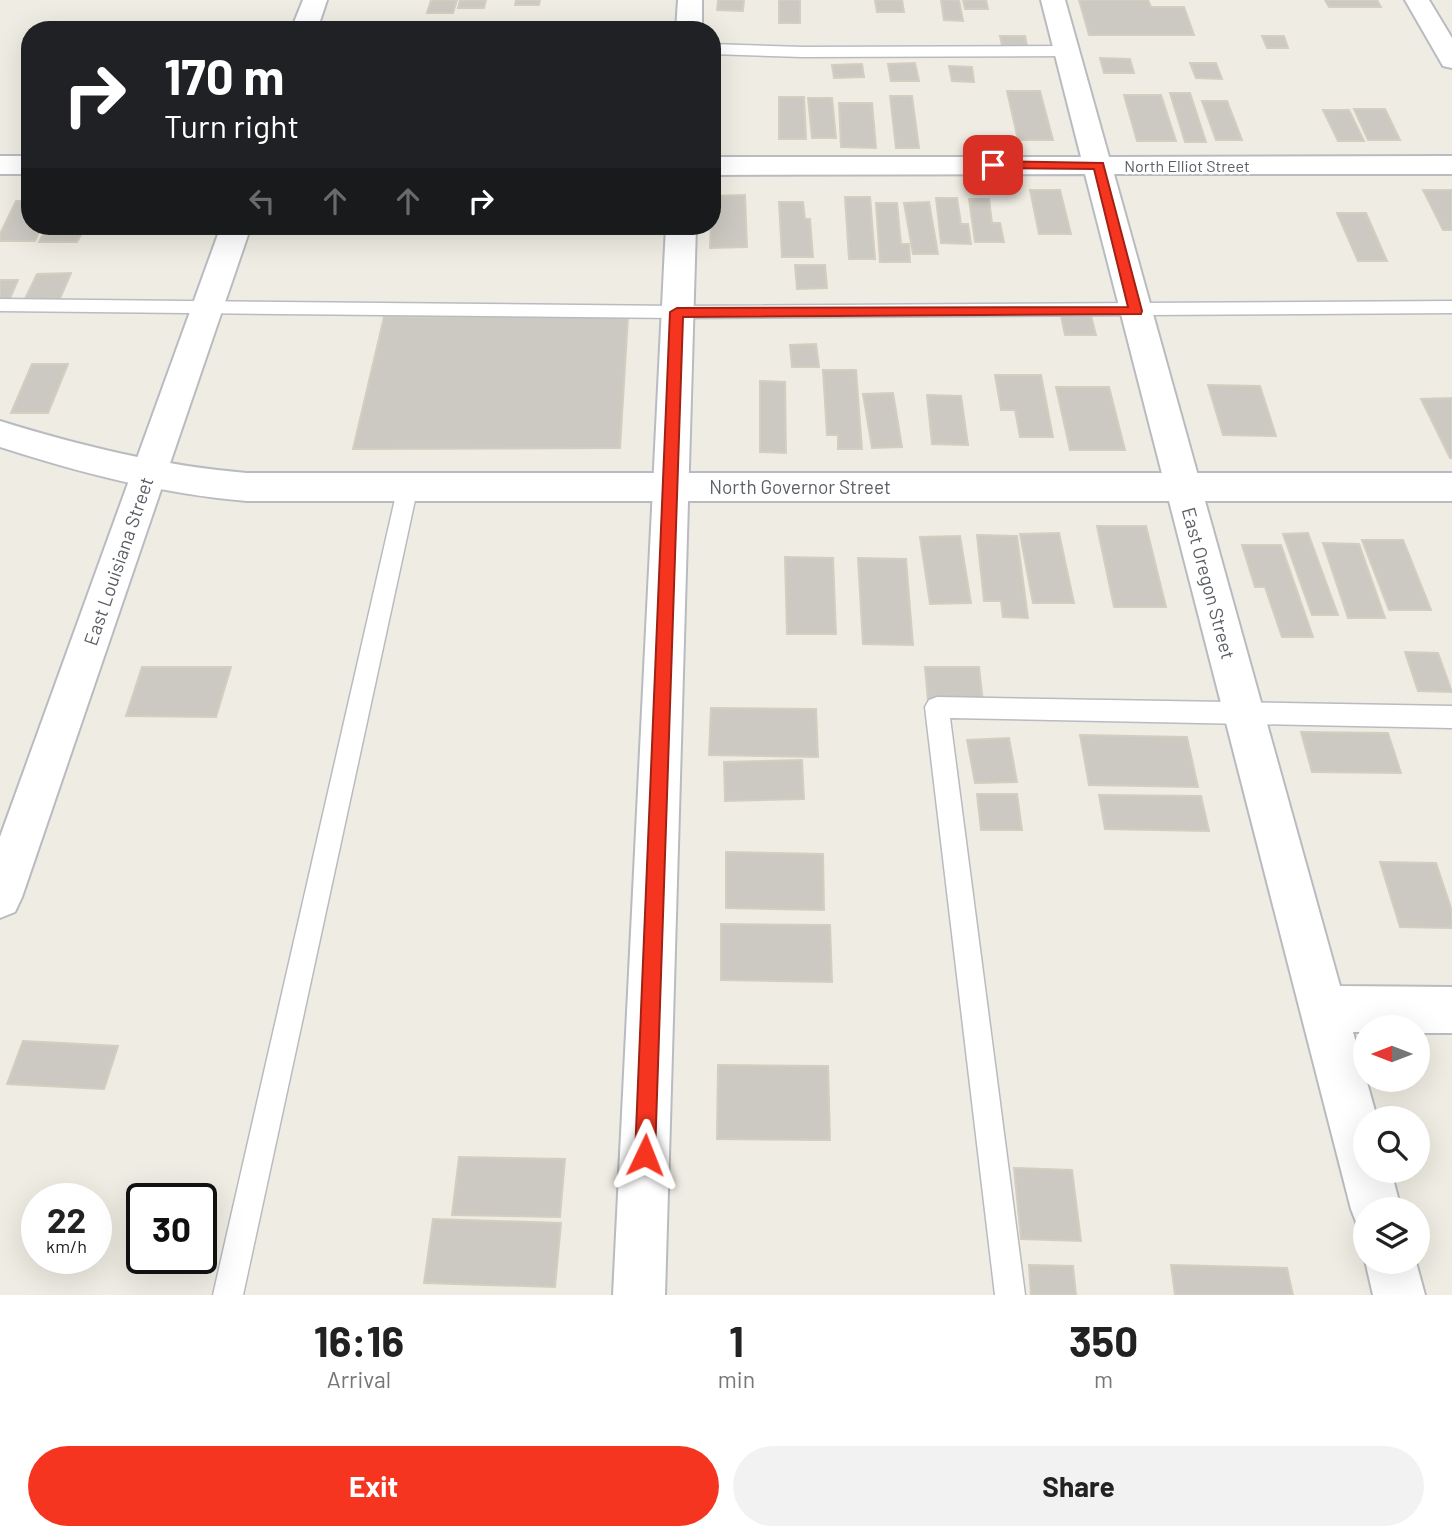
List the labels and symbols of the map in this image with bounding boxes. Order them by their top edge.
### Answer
pin [963,135,1023,195]
street label: North Elliot Street [1124,156,1250,175]
street label: East Louisiana Street [78,474,158,648]
street label: North Governor Street [709,475,891,498]
street label: East Oregon Street [1178,505,1240,661]
north arrow [1353,1015,1430,1092]
position arrow [608,1118,682,1192]
speed limit sign: 30 [126,1183,217,1274]

